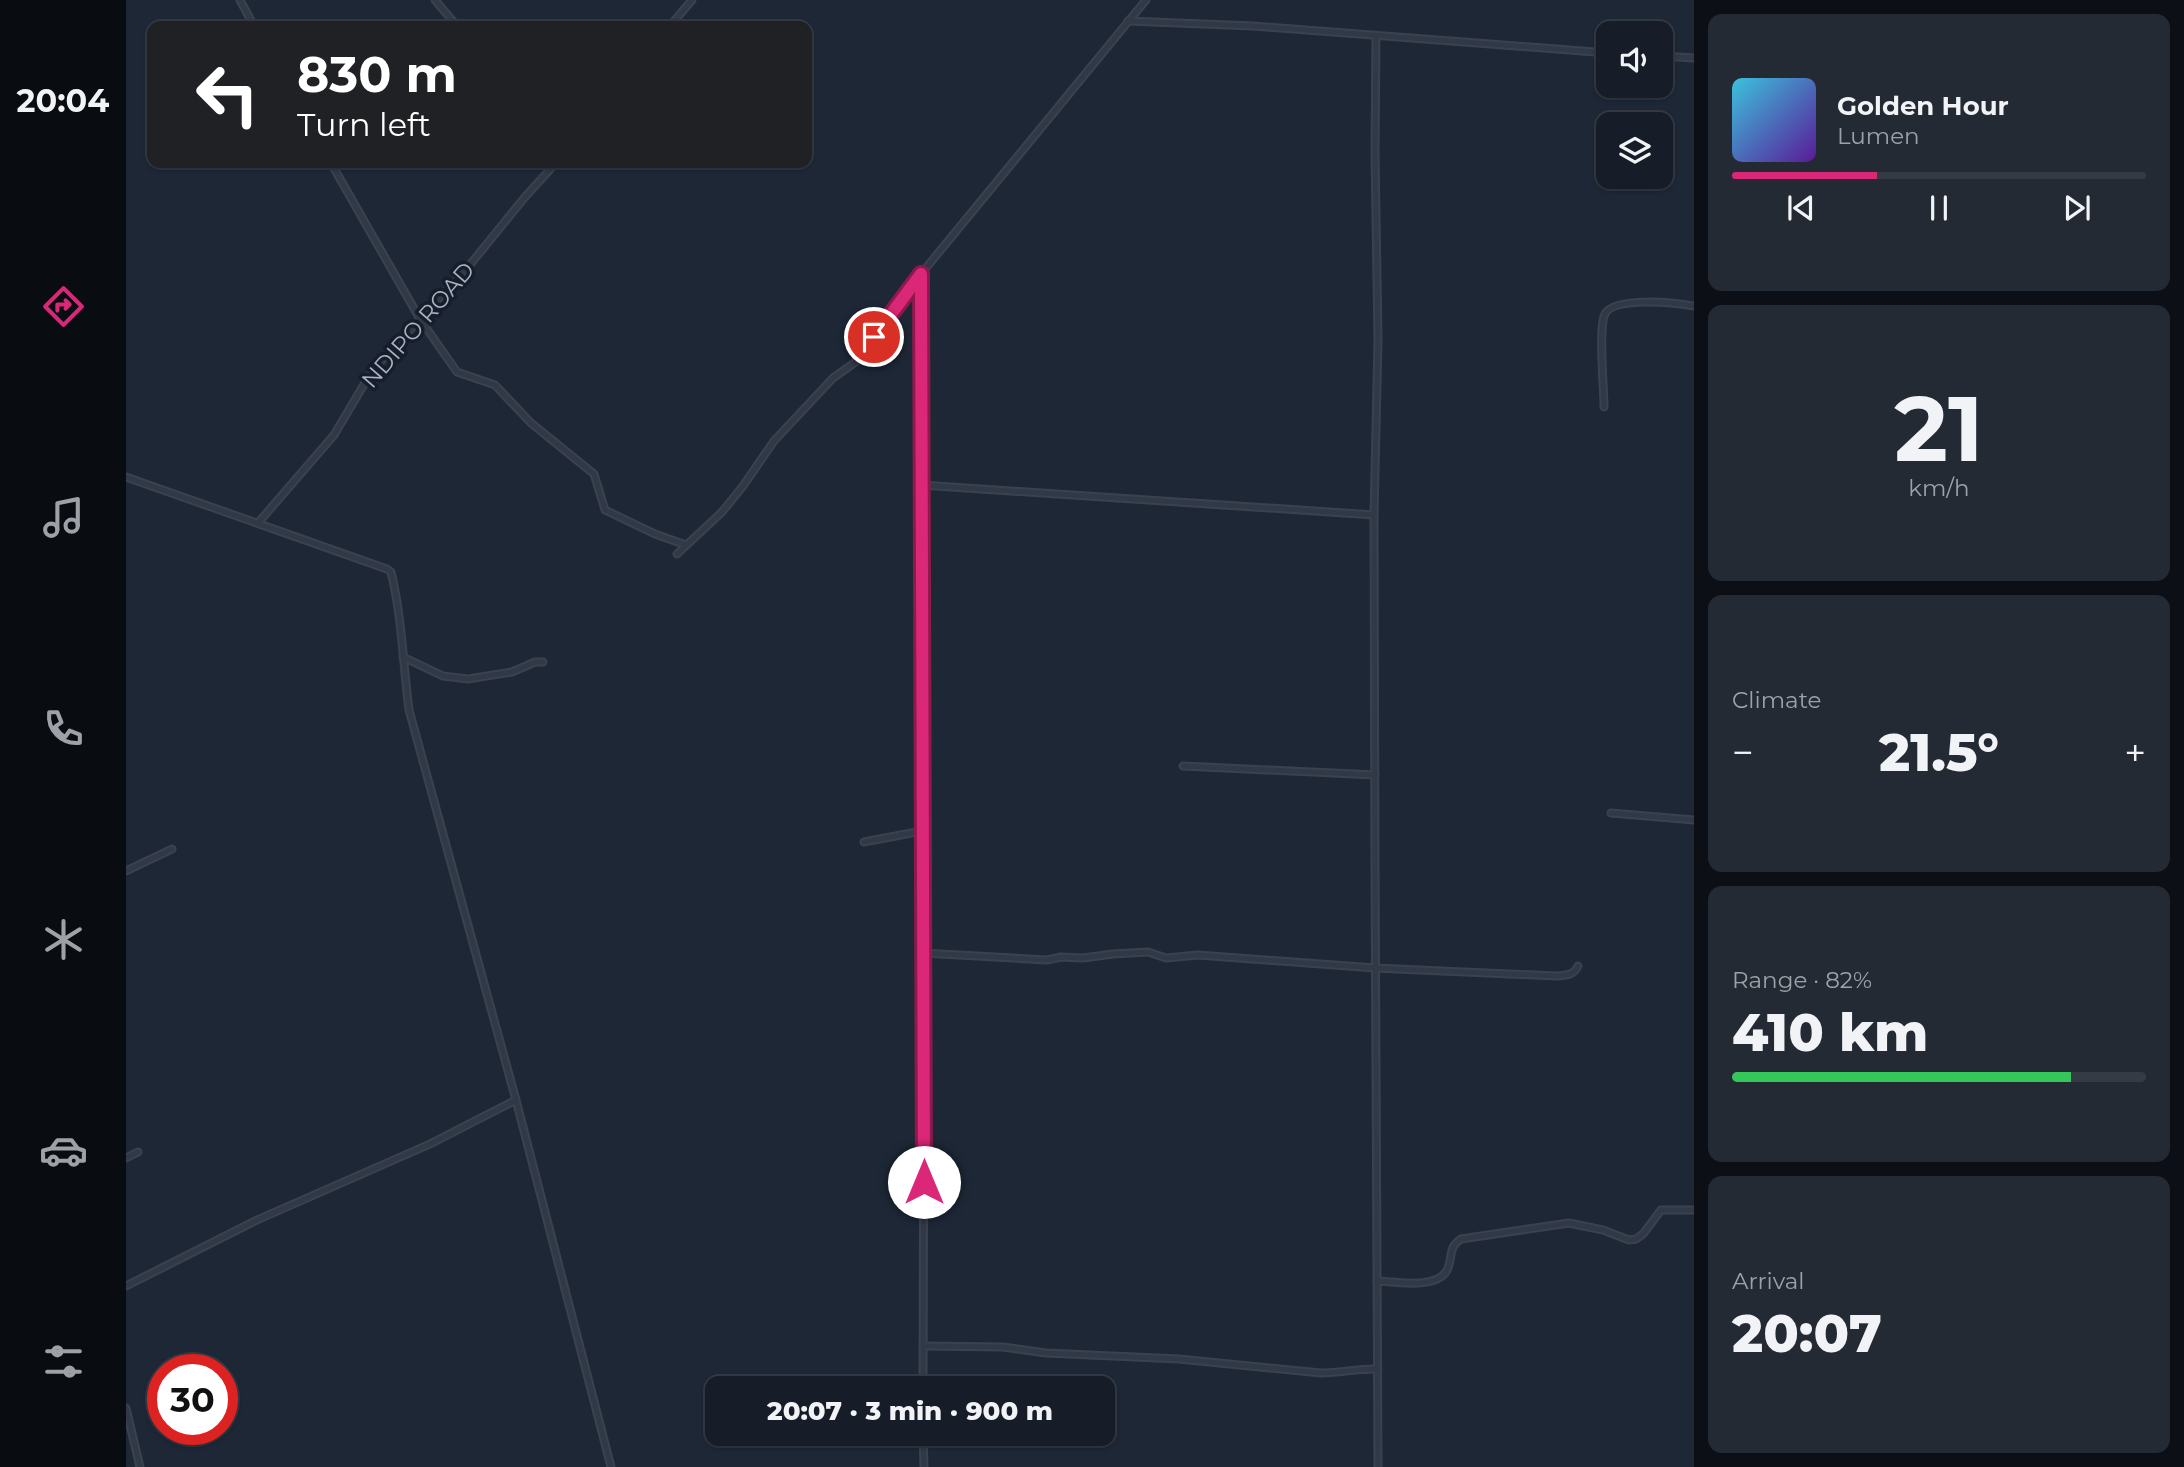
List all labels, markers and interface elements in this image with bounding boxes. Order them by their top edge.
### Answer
map controls [1596,21,1673,189]
button: sound [1596,21,1673,98]
text: 830 m [297,45,457,104]
icon: left [182,49,273,140]
text: 20:04 [17,81,109,120]
text: Golden Hour [1837,90,2009,122]
text: Turn left [297,105,431,144]
button: layers [1596,112,1673,189]
text: Lumen [1837,122,1920,150]
icon: previous [1782,189,1820,227]
icon: pause [1920,189,1958,227]
icon: next [2058,189,2096,227]
street label: NDIPO ROAD [356,256,480,394]
icon: directions [39,282,88,331]
pin [844,307,904,367]
icon: arrive [855,318,893,356]
text: 21 [1894,373,1984,484]
text: km/h [1908,474,1970,502]
icon: music [39,493,88,542]
text: Climate [1732,686,1821,714]
icon: phone [39,704,88,753]
text: 21.5° [1879,721,1999,784]
text: − [1732,729,1754,776]
text: + [2124,729,2146,776]
icon: climate [39,915,88,964]
text: Range · 82% [1732,966,1872,994]
text: 410 km [1732,1001,1928,1064]
icon: car [39,1126,88,1175]
position arrow [887,1145,961,1219]
text: Arrival [1732,1267,1805,1295]
text: 20:07 [1732,1302,1882,1365]
icon: filters [39,1337,88,1386]
speed limit sign: 30 [147,1354,238,1445]
text: 20:07 · 3 min · 900 m [767,1395,1053,1427]

